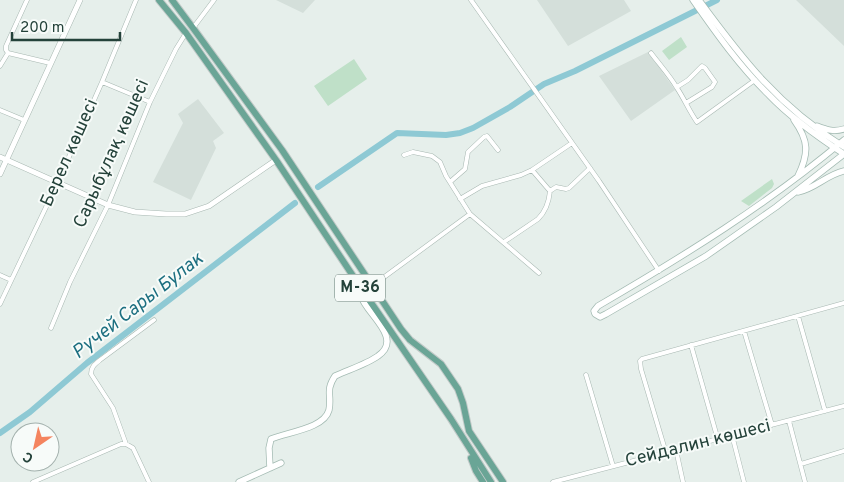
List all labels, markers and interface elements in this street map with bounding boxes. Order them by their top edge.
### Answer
scale bar [12,10,120,42]
text: 200 m [20,19,65,38]
street label: Сарыбұлақ көшесі [69,76,155,232]
street label: Берел көшесі [36,96,104,210]
water label: Ручей Сары Булак [67,246,209,365]
road number: M-36 [335,274,385,302]
street label: Сейдалин көшесі [623,415,773,473]
north arrow [10,422,60,472]
text: С [20,447,37,466]

